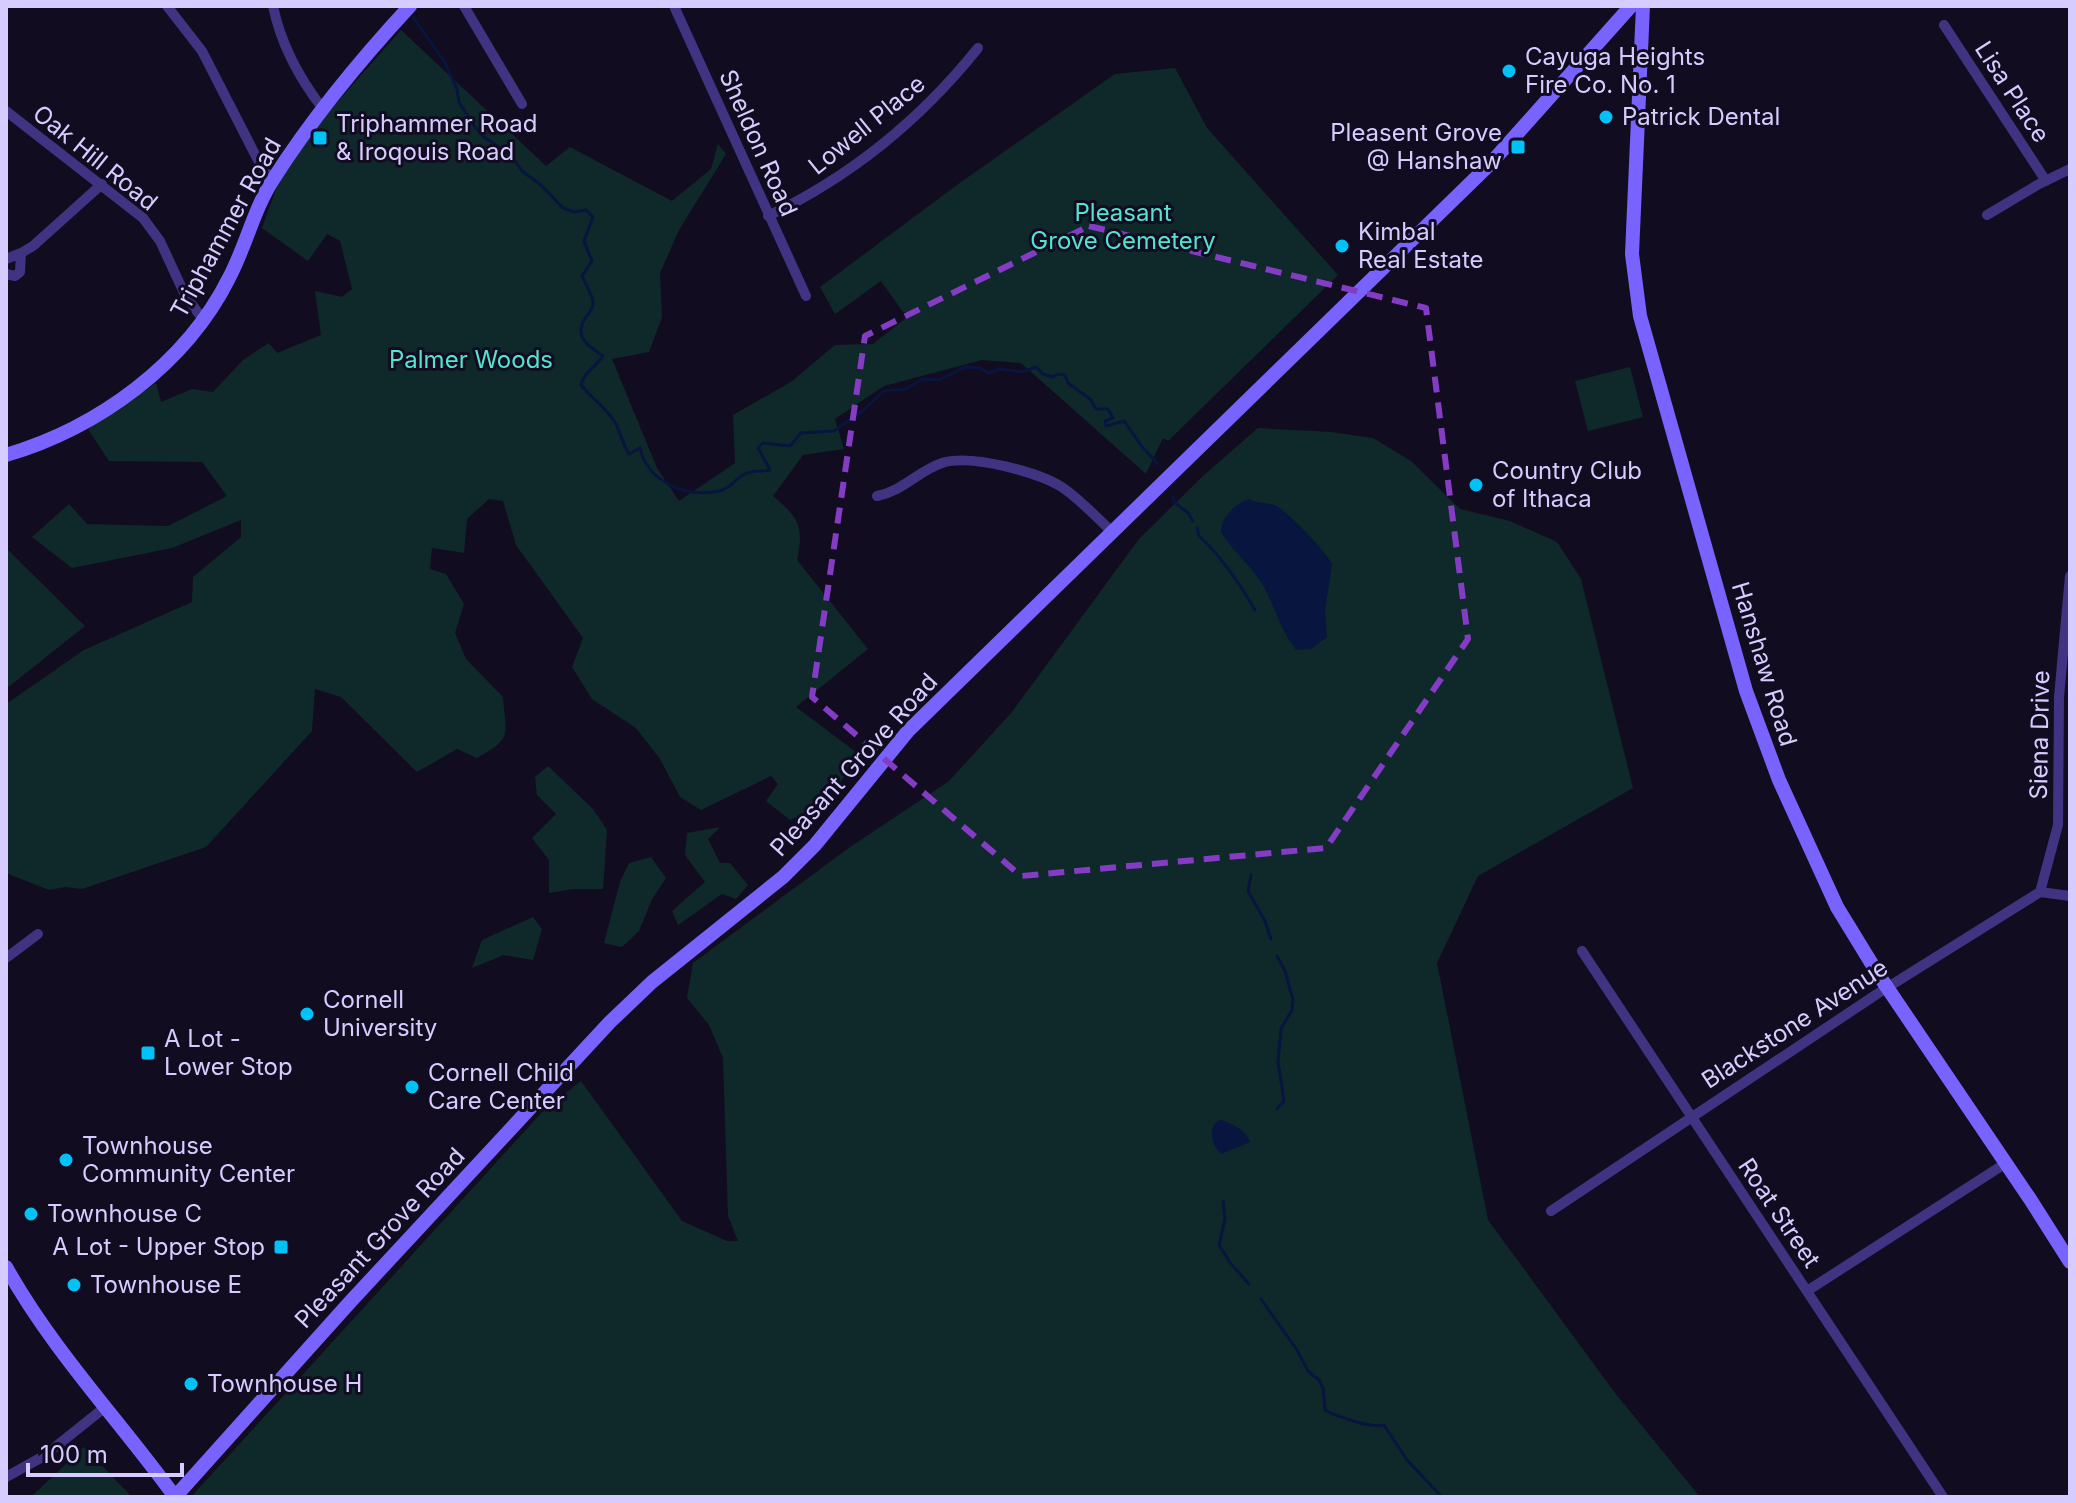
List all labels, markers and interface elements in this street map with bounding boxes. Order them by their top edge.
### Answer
street label: Lisa Place [1969,36,2056,148]
place label: Cayuga Heights Fire Co. No. 1 [1525,42,1705,99]
marker: Cayuga Heights Fire Co. No. 1 [1500,62,1518,80]
street label: Sheldon Road [713,65,804,221]
street label: Lowell Place [803,69,931,180]
street label: Oak Hill Road [27,99,163,217]
place label: Patrick Dental [1622,102,1780,131]
marker: Patrick Dental [1597,108,1615,126]
place label: Triphammer Road & Iroqouis Road [336,109,537,166]
place label: Pleasent Grove @ Hanshaw [1330,118,1502,175]
marker: Triphammer Road & Iroqouis Road [311,129,329,147]
street label: Triphammer Road [164,133,287,323]
marker: Pleasent Grove @ Hanshaw [1509,138,1527,156]
park label: Pleasant Grove Cemetery [1030,198,1216,255]
place label: Kimbal Real Estate [1358,217,1484,274]
marker: Kimbal Real Estate [1333,237,1351,255]
park label: Palmer Woods [389,345,553,374]
place label: Country Club of Ithaca [1492,456,1642,513]
marker: Country Club of Ithaca [1467,476,1485,494]
street label: Hanshaw Road [1726,578,1803,749]
street label: Pleasant Grove Road [764,667,943,862]
street label: Siena Drive [2024,670,2055,800]
street label: Blackstone Avenue [1696,953,1893,1095]
place label: Cornell University [323,985,437,1042]
marker: Cornell University [298,1005,316,1023]
place label: A Lot - Lower Stop [164,1024,293,1081]
marker: A Lot - Lower Stop [139,1044,157,1062]
place label: Cornell Child Care Center [428,1058,574,1115]
marker: Cornell Child Care Center [403,1078,421,1096]
place label: Townhouse Community Center [82,1131,295,1188]
street label: Pleasant Grove Road [289,1142,471,1334]
marker: Townhouse Community Center [57,1151,75,1169]
street label: Roat Street [1732,1153,1827,1273]
place label: Townhouse C [47,1199,202,1228]
marker: Townhouse C [22,1205,40,1223]
place label: A Lot - Upper Stop [52,1232,265,1261]
marker: A Lot - Upper Stop [272,1238,290,1256]
place label: Townhouse E [90,1270,242,1299]
marker: Townhouse E [65,1276,83,1294]
place label: Townhouse H [207,1369,362,1398]
marker: Townhouse H [182,1375,200,1393]
scale bar [28,1427,182,1477]
text: 100 m [40,1440,108,1469]

